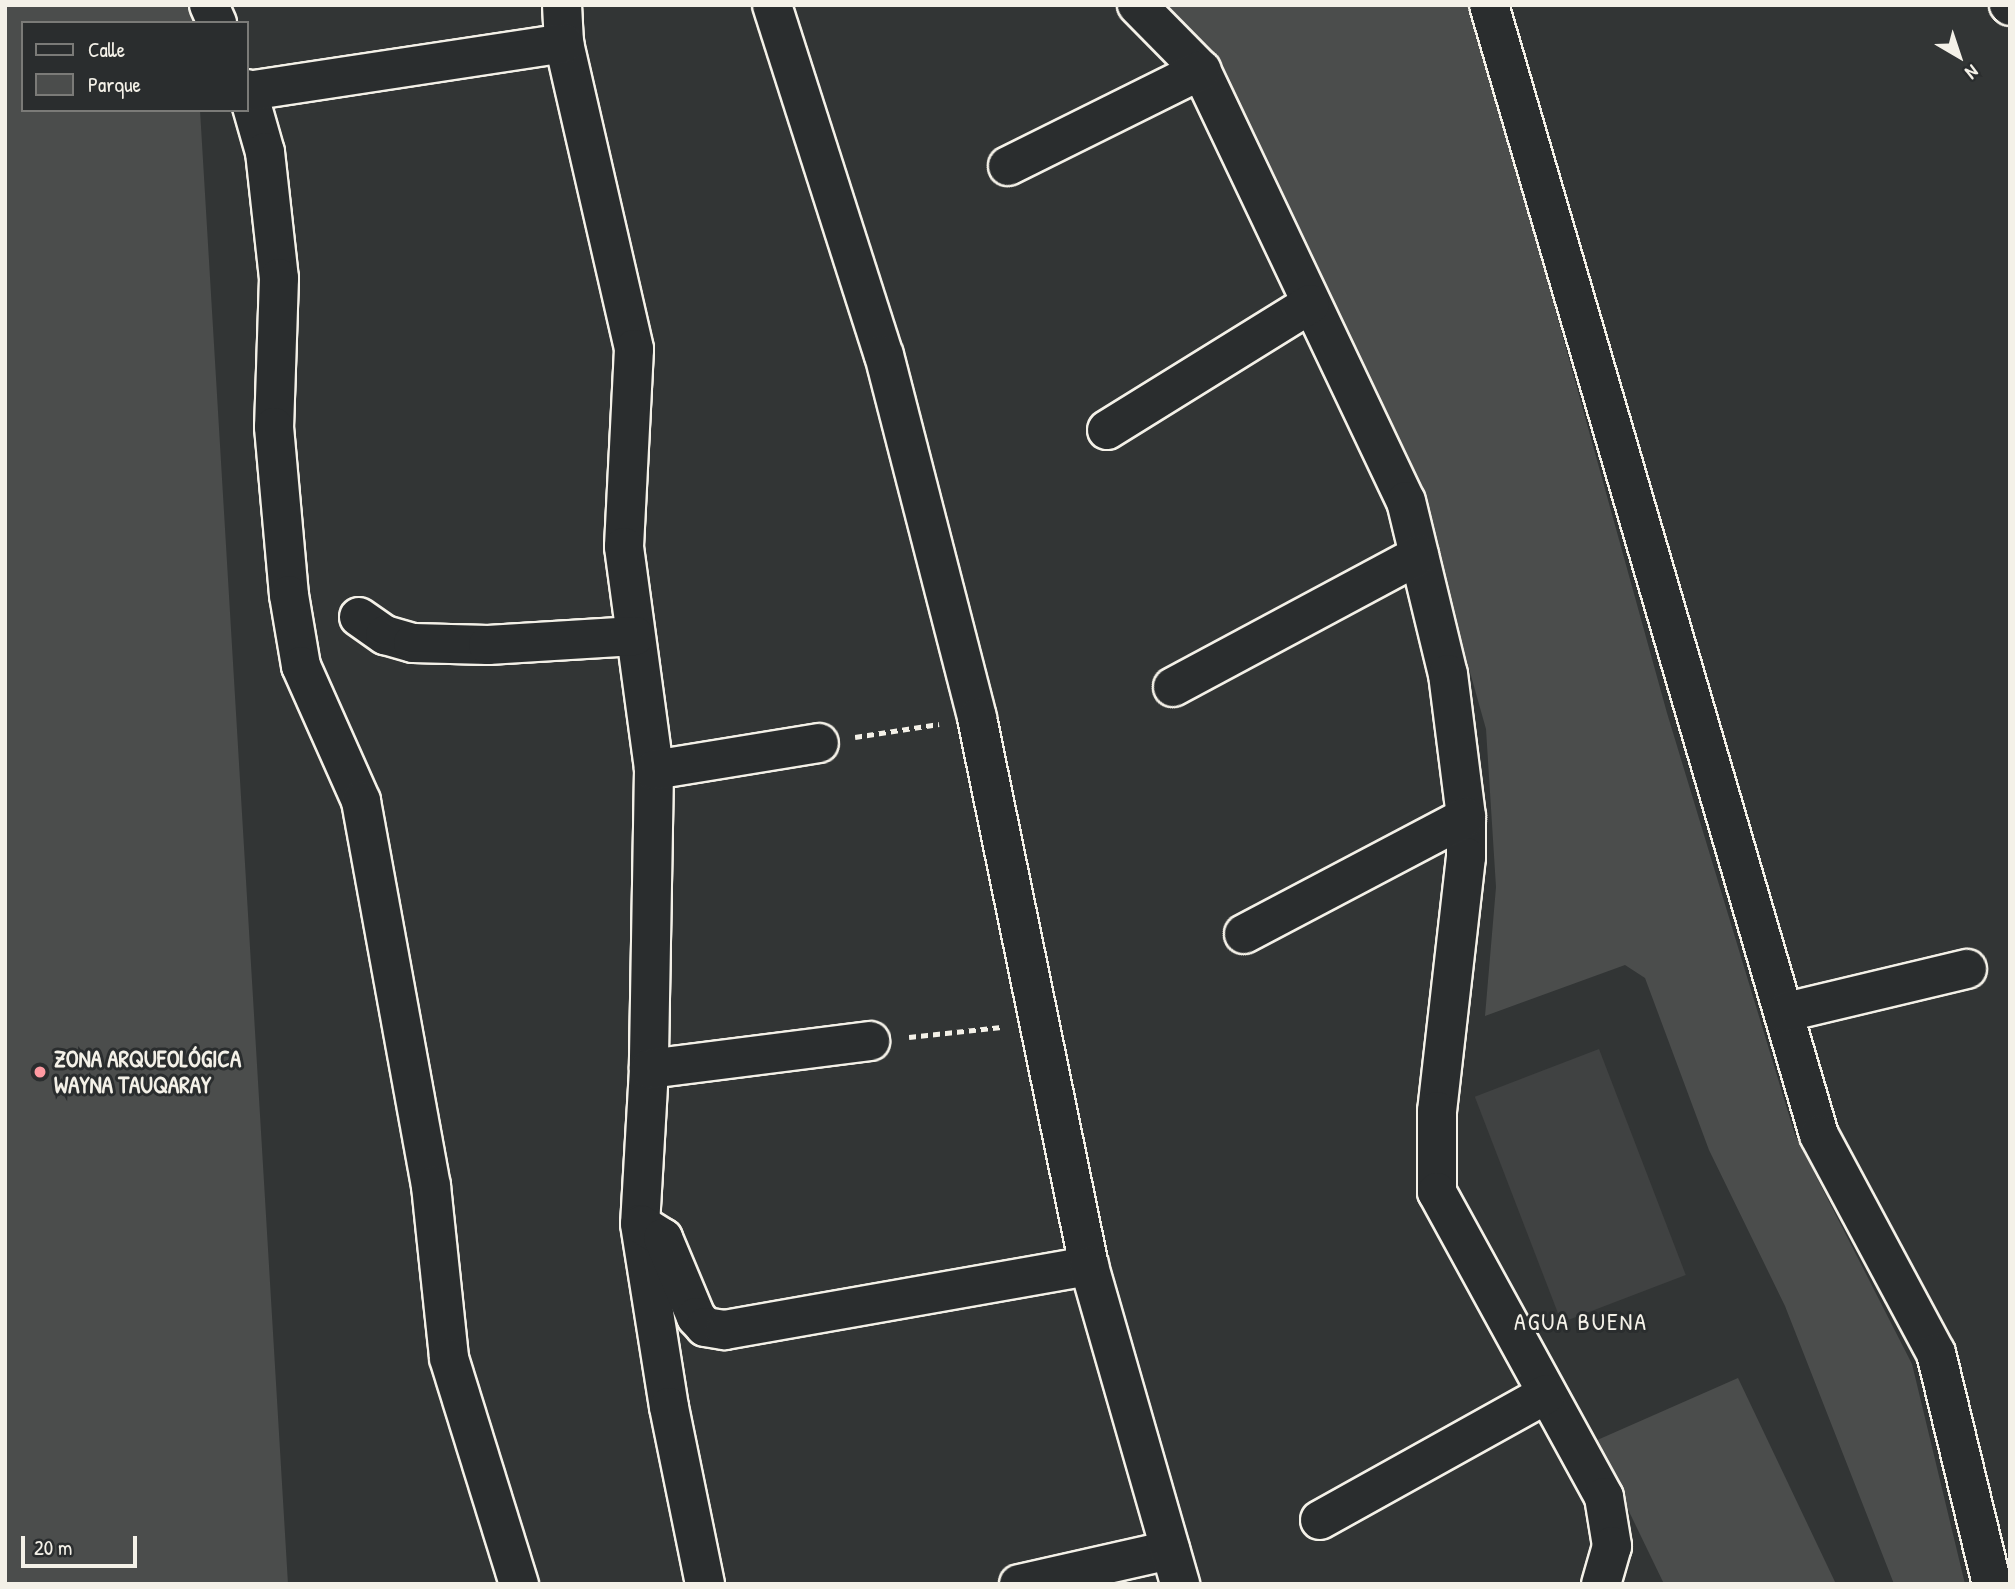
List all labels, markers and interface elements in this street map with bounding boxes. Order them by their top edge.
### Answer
legend [21,21,248,112]
north arrow [1924,21,1994,91]
text: Calle [88,35,125,64]
text: N [1960,59,1984,86]
text: Parque [88,70,141,99]
place label: ZONA ARQUEOLÓGICA WAYNA TAUQARAY [54,1045,241,1099]
marker: ZONA ARQUEOLÓGICA WAYNA TAUQARAY [32,1064,48,1080]
district label: AGUA BUENA [1515,1308,1647,1336]
scale bar [24,1522,140,1566]
text: 20 m [34,1533,72,1562]

